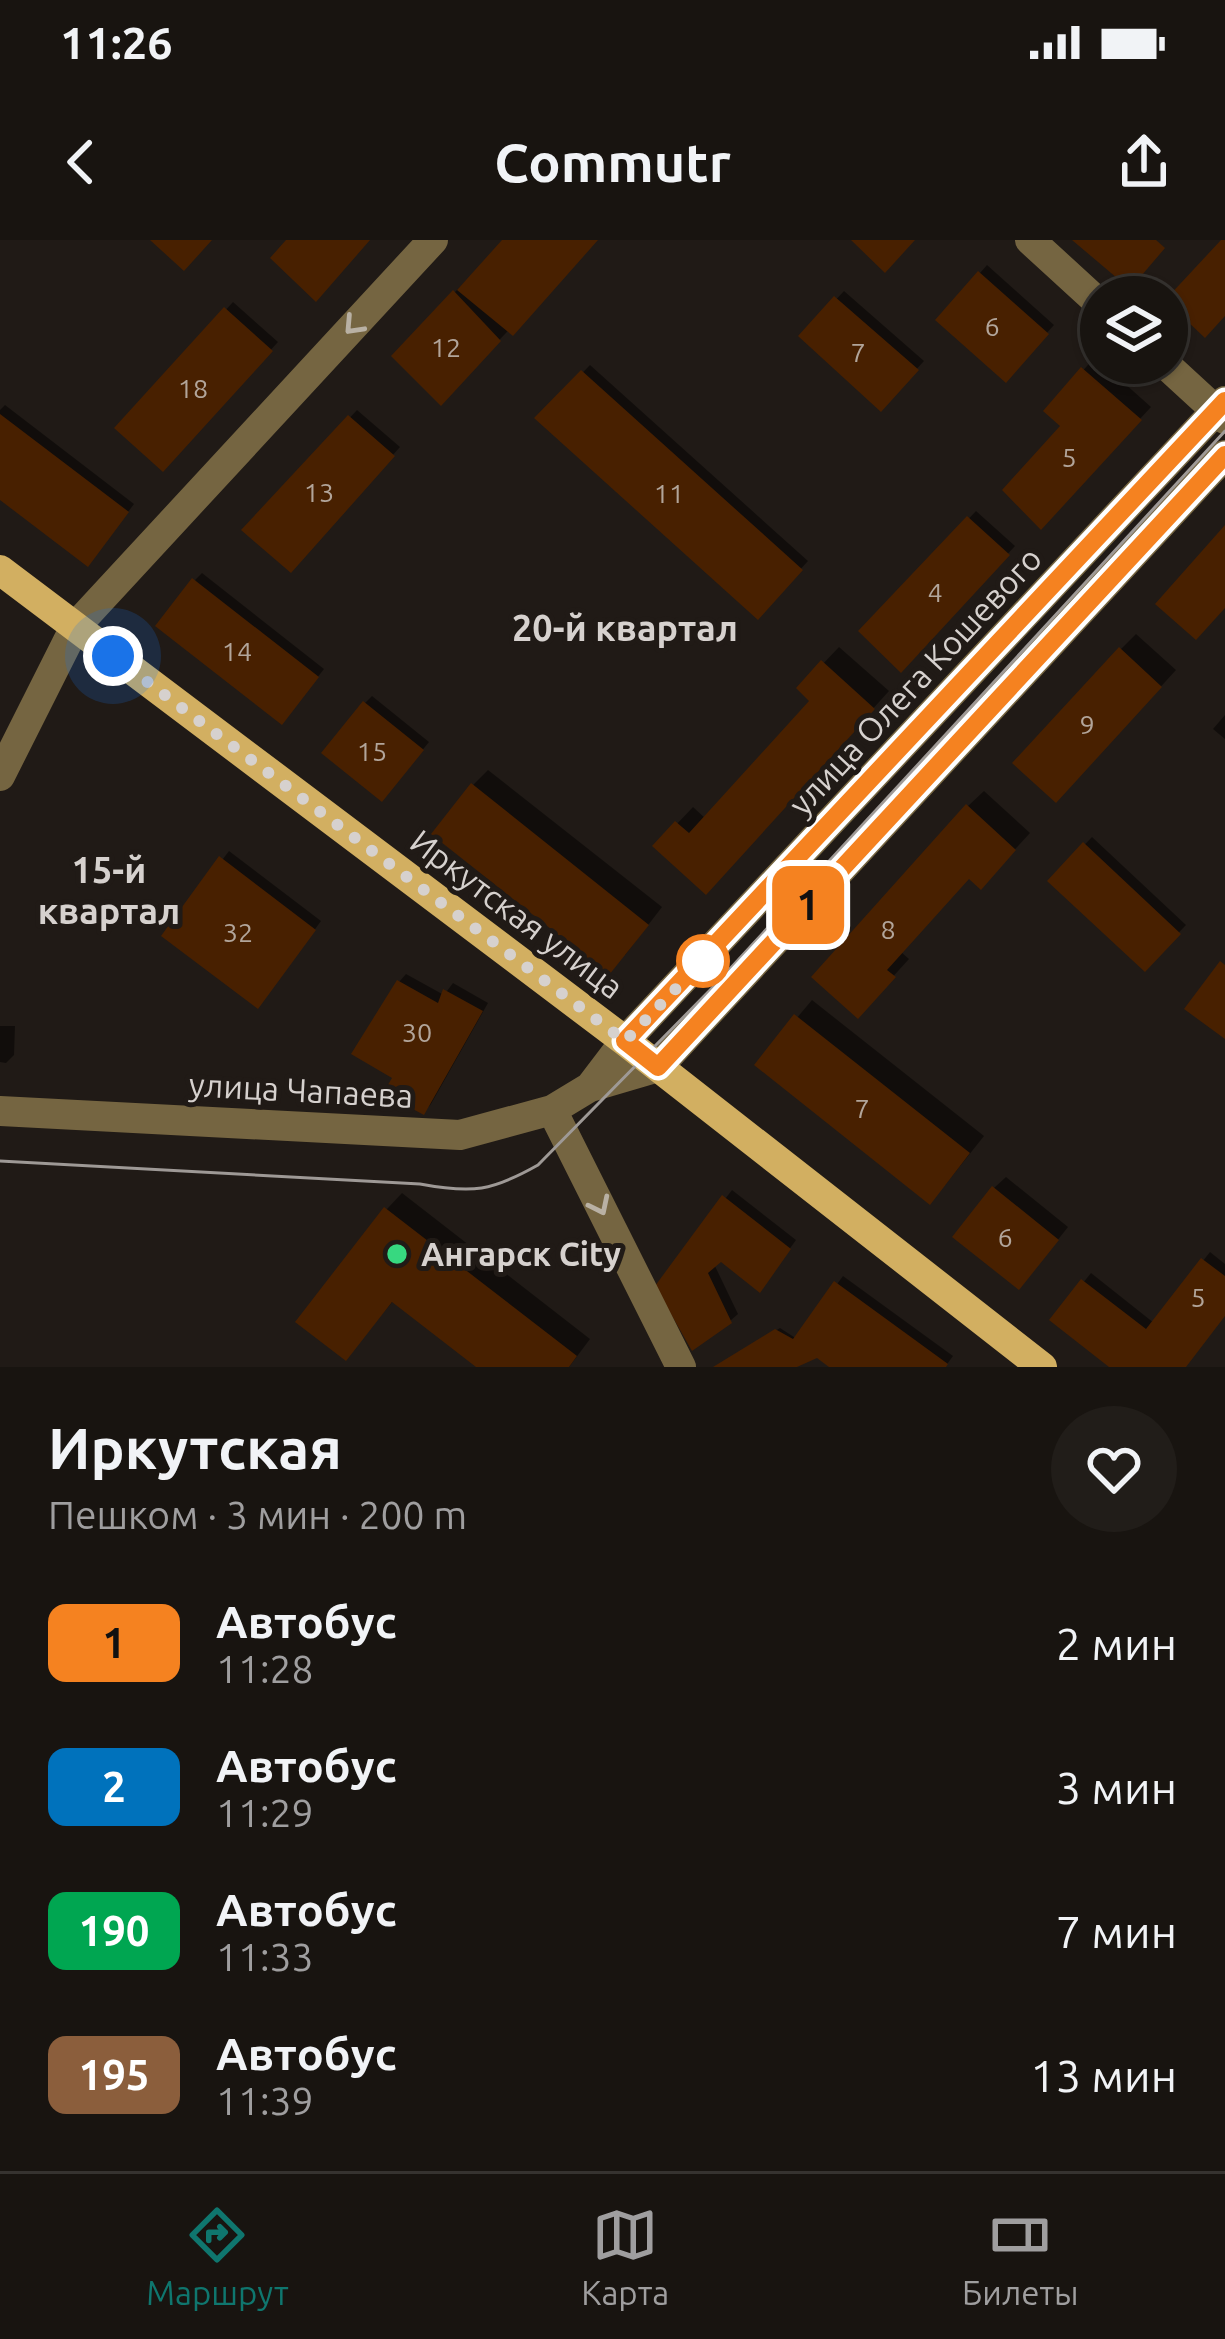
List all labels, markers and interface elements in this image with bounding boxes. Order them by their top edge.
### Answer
text: 11:26 [60,17,173,68]
icon: back [48,129,114,195]
icon: share [1111,129,1177,195]
text: Commutr [494,132,731,192]
map controls [1080,276,1188,384]
button: layers [1080,276,1188,384]
house number: 6 [984,311,1000,341]
one-way arrow [346,313,368,334]
house number: 12 [431,332,461,362]
house number: 7 [850,337,866,367]
house number: 18 [178,373,208,403]
house number: 5 [1061,442,1077,472]
house number: 13 [304,477,334,507]
house number: 11 [654,478,684,508]
street label: улица Олега Кошевого [781,539,1048,822]
house number: 4 [927,577,943,607]
district label: 20-й квартал [512,607,738,648]
your location [83,626,143,686]
house number: 14 [222,636,252,666]
house number: 9 [1079,709,1095,739]
house number: 15 [357,736,387,766]
street label: Иркутская улица [404,822,631,1005]
district label: 15-й квартал [38,849,180,931]
line badge: 1 [769,866,847,944]
text: 1 [796,881,820,928]
house number: 8 [880,914,896,944]
house number: 32 [223,917,253,947]
unlabelled marker [678,936,728,986]
house number: 30 [402,1017,432,1047]
street label: улица Чапаева [188,1065,414,1114]
house number: 7 [854,1093,870,1123]
one-way arrow [585,1194,609,1215]
house number: 6 [997,1222,1013,1252]
place label: Ангарск City [421,1235,621,1272]
marker: Ангарск City [384,1241,410,1267]
house number: 5 [1190,1282,1206,1312]
button: heart [1051,1406,1177,1532]
text: Иркутская [48,1416,342,1480]
text: Пешком · 3 мин · 200 m [48,1493,467,1536]
text: Автобус [216,1596,397,1647]
text: 2 мин [1056,1618,1177,1669]
text: 1 [102,1619,126,1666]
text: 11:28 [216,1647,314,1690]
text: Автобус [216,1740,397,1791]
text: 3 мин [1056,1762,1177,1813]
text: 2 [102,1763,126,1810]
text: 11:29 [216,1791,314,1834]
text: Автобус [216,1884,397,1935]
text: 7 мин [1056,1906,1177,1957]
text: 190 [78,1907,150,1954]
text: 11:33 [216,1935,314,1978]
text: Автобус [216,2028,397,2079]
text: 13 мин [1030,2050,1177,2101]
text: 195 [78,2051,150,2098]
text: 11:39 [216,2079,314,2122]
tab: Маршрут [146,2202,289,2311]
tab: Карта [581,2202,669,2311]
tab: Билеты [962,2202,1079,2311]

